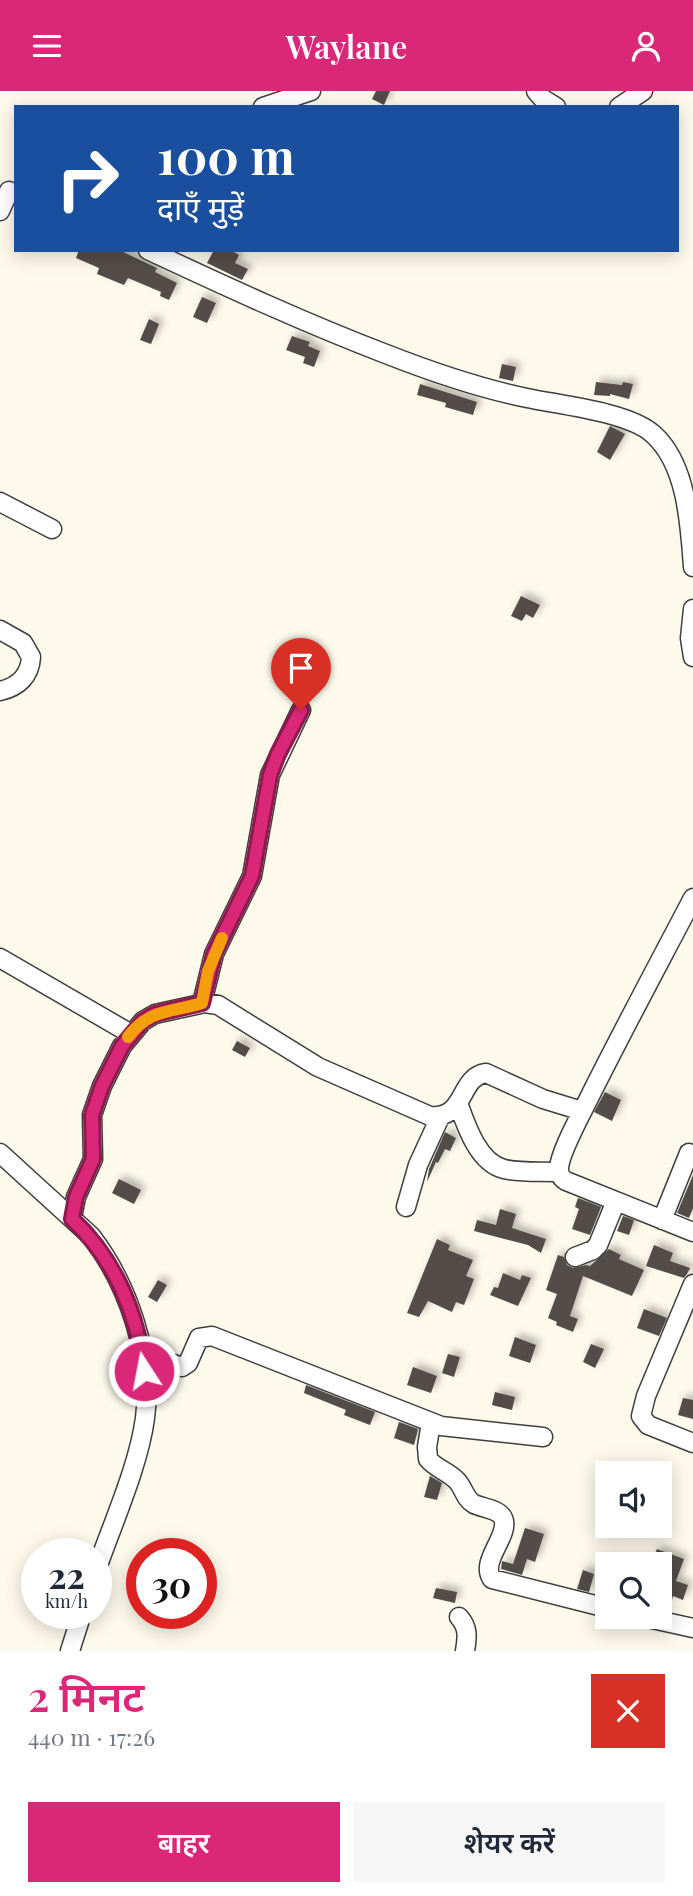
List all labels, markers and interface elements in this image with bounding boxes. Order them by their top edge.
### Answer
text: Waylane [286,24,407,67]
icon: menu [28,27,66,65]
icon: person [627,27,665,65]
text: 100 m [157,122,295,187]
icon: right [42,133,133,224]
text: दाएँ मुड़ें [157,185,244,228]
pin [271,638,331,710]
icon: arrive [282,649,320,687]
position arrow [107,1334,181,1408]
map controls [595,1461,672,1629]
button: sound [595,1461,672,1538]
speed limit sign: 30 [126,1538,217,1629]
text: 22 [48,1551,85,1598]
button: search [595,1552,672,1629]
text: km/h [45,1589,88,1613]
text: 2 मिनट [28,1667,144,1723]
button: close [591,1674,665,1748]
text: 440 m · 17:26 [28,1721,155,1752]
button: बाहर [28,1802,340,1882]
button: शेयर करें [354,1802,665,1882]

